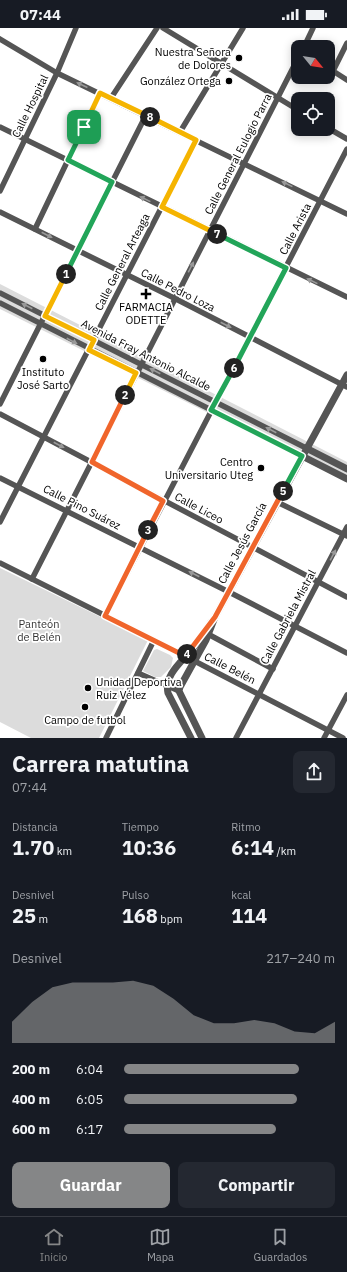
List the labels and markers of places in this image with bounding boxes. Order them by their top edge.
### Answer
place label: Nuestra Señora de Dolores [155,45,231,72]
marker: Nuestra Señora de Dolores [234,53,244,63]
place label: González Ortega [140,74,221,88]
marker: González Ortega [224,76,234,86]
pin: 8 [140,107,160,127]
pin [67,110,101,144]
pin: 7 [207,224,227,244]
pin: 1 [56,264,76,284]
marker: FARMACIA ODETTE [141,289,151,299]
place label: FARMACIA ODETTE [119,300,173,327]
marker: Instituto José Sarto [38,354,48,364]
pin: 6 [224,358,244,378]
place label: Instituto José Sarto [17,365,69,392]
pin: 2 [115,385,135,405]
place label: Centro Universitario Uteg [165,455,253,482]
marker: Centro Universitario Uteg [256,463,266,473]
pin: 5 [273,481,293,501]
pin: 3 [138,520,158,540]
pin: 4 [177,644,197,664]
place label: Unidad Deportiva Ruiz Vélez [96,675,182,702]
marker: Unidad Deportiva Ruiz Vélez [83,683,93,693]
marker: Campo de futbol [80,702,90,712]
place label: Campo de futbol [44,713,126,727]

